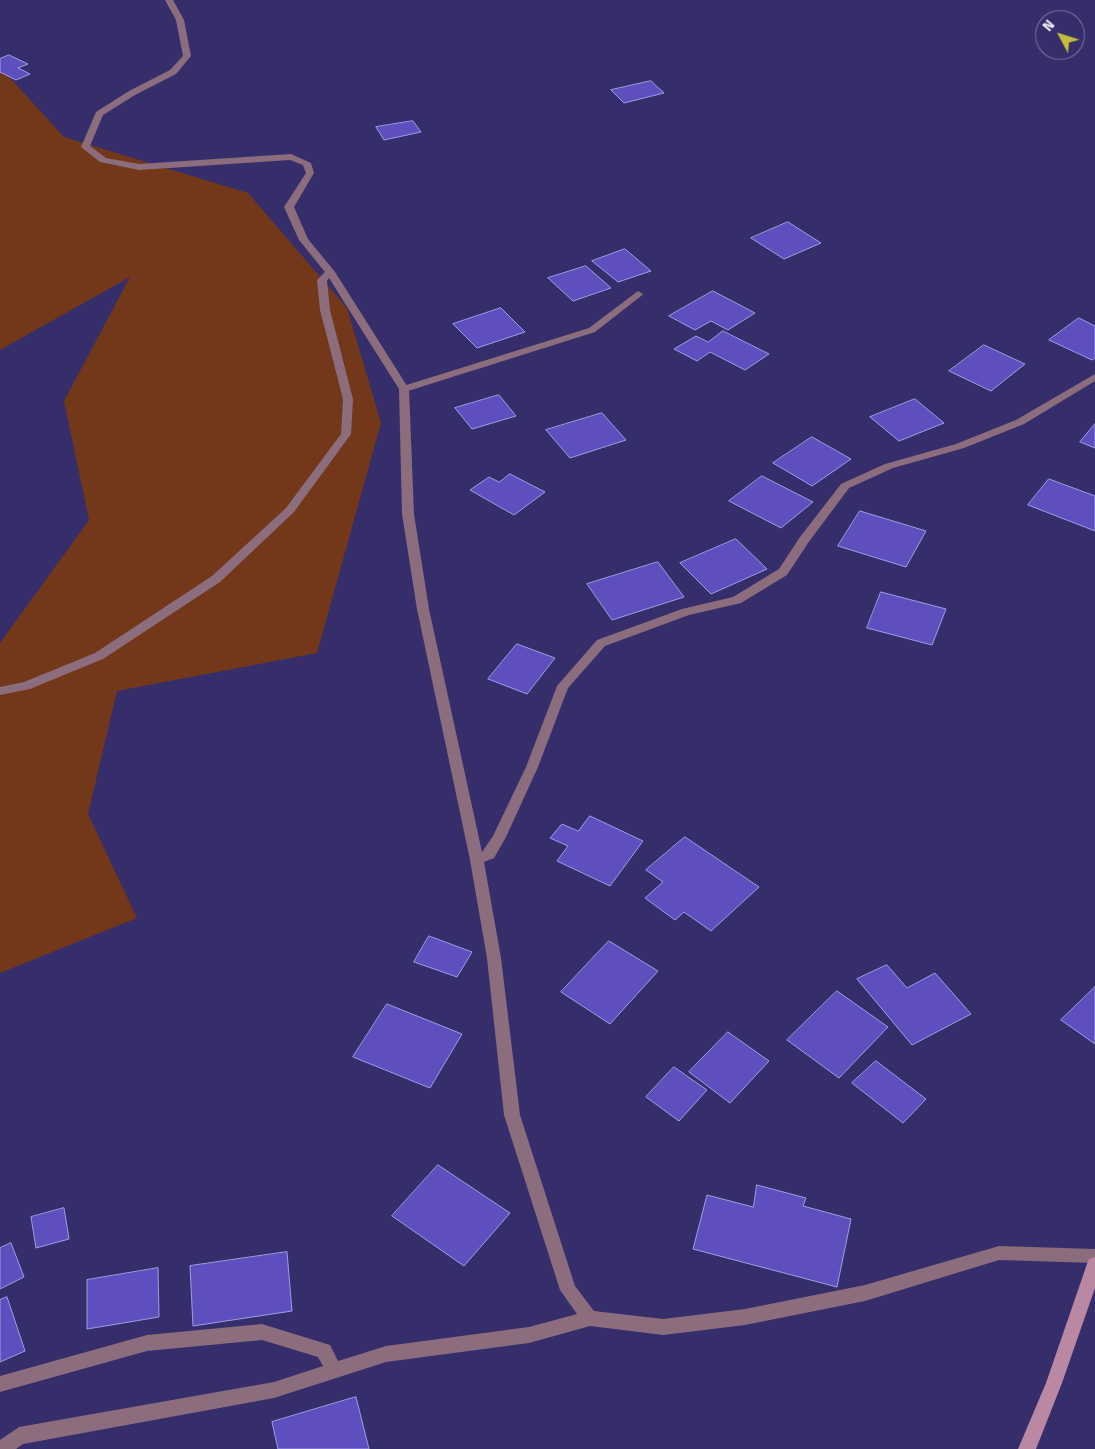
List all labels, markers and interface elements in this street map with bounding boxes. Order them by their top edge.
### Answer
north arrow [1035,10,1085,60]
text: N [1039,17,1058,35]

